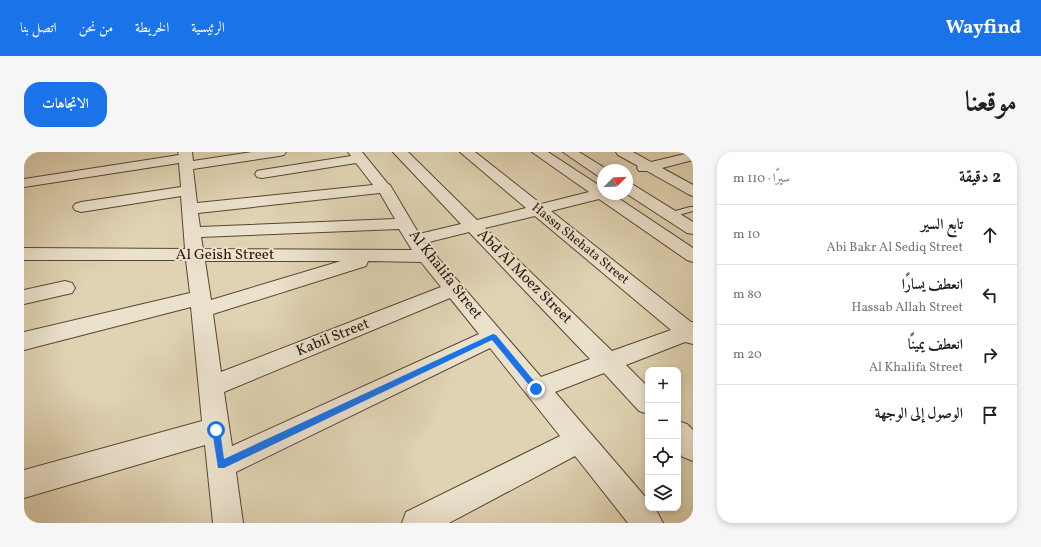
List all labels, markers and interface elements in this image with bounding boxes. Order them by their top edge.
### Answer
text: Wayfind [946,15,1021,41]
text: اتصل بنا [20,19,57,38]
text: من نحن [79,19,113,38]
text: الخريطة [135,19,169,38]
text: الرئيسية [191,19,225,38]
button: الاتجاهات [24,82,107,127]
text: موقعنا [965,84,1017,123]
north arrow [597,164,633,200]
text: 2 دقيقة [959,166,1001,189]
text: سيرًا · 110 m [733,170,790,188]
street label: Hassn Shehata Street [527,199,633,289]
text: تابع السير [921,215,963,236]
icon: ahead [979,224,1001,246]
street label: Abd Al Moez Street [472,225,576,329]
street label: Al Khalifa Street [403,226,487,324]
text: 10 m [733,226,760,244]
text: Abi Bakr Al Sediq Street [827,239,963,257]
street label: Al Geish Street [176,245,274,266]
text: انعطف يسارًا [902,275,963,296]
icon: left [979,284,1001,306]
text: 80 m [733,286,762,304]
text: Hassab Allah Street [852,299,963,317]
street label: Kabil Street [293,314,373,362]
text: انعطف يمينًا [908,335,963,356]
icon: right [979,344,1001,366]
text: 20 m [733,346,762,364]
text: Al Khalifa Street [869,359,963,377]
map controls [645,367,681,511]
button: + [645,367,681,403]
route end [527,380,545,398]
button: − [645,403,681,439]
text: الوصول إلى الوجهة [875,404,963,425]
icon: arrive [979,404,1001,426]
route start [207,421,225,439]
button: locate [645,439,681,475]
button: layers [645,475,681,511]

